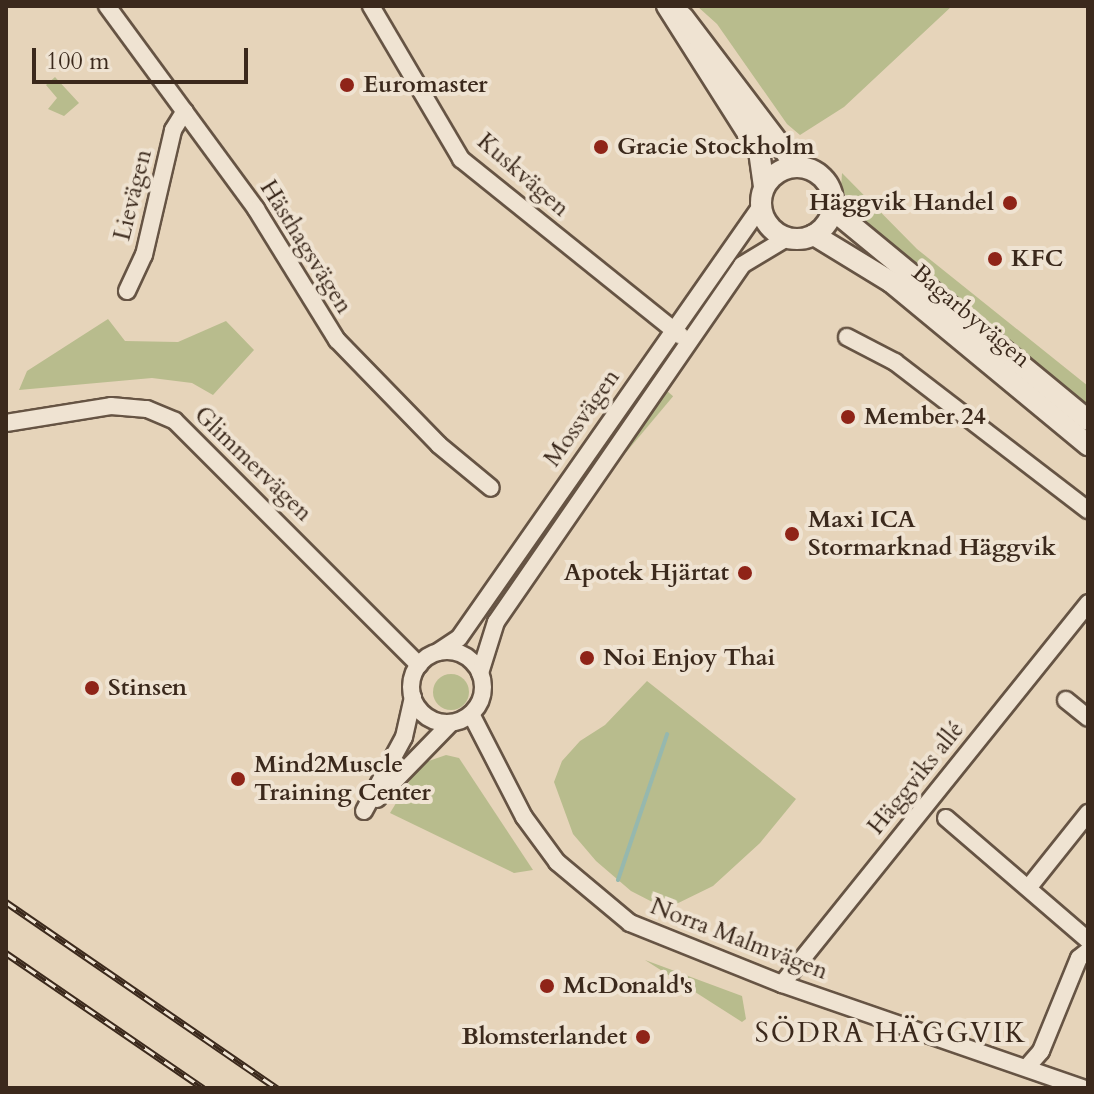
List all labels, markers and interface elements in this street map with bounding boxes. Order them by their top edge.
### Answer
scale bar [36,32,252,82]
text: 100 m [46,45,110,78]
place label: Euromaster [363,71,488,99]
marker: Euromaster [338,76,356,94]
street label: Kuskvägen [471,127,575,223]
place label: Gracie Stockholm [617,133,815,161]
marker: Gracie Stockholm [592,138,610,156]
street label: Lievägen [108,146,158,244]
street label: Hästhagsvägen [254,175,358,319]
place label: Häggvik Handel [809,189,994,217]
marker: Häggvik Handel [1001,194,1019,212]
place label: KFC [1011,245,1063,273]
marker: KFC [986,250,1004,268]
street label: Bagarbyvägen [906,258,1036,374]
street label: Mossvägen [538,364,626,472]
street label: Glimmervägen [188,401,318,527]
place label: Member 24 [864,403,986,431]
marker: Member 24 [839,408,857,426]
place label: Maxi ICA Stormarknad Häggvik [808,506,1056,562]
marker: Maxi ICA Stormarknad Häggvik [783,525,801,543]
place label: Apotek Hjärtat [564,559,729,587]
marker: Apotek Hjärtat [736,564,754,582]
place label: Noi Enjoy Thai [603,644,775,672]
marker: Noi Enjoy Thai [578,649,596,667]
place label: Stinsen [108,674,187,702]
marker: Stinsen [83,679,101,697]
street label: Häggviks allé [862,716,970,840]
place label: Mind2Muscle Training Center [254,751,431,807]
marker: Mind2Muscle Training Center [229,770,247,788]
street label: Norra Malmvägen [646,892,832,986]
place label: McDonald's [563,972,693,1000]
marker: McDonald's [538,977,556,995]
district label: SÖDRA HÄGGVIK [755,1016,1027,1050]
place label: Blomsterlandet [461,1023,627,1051]
marker: Blomsterlandet [634,1028,652,1046]

